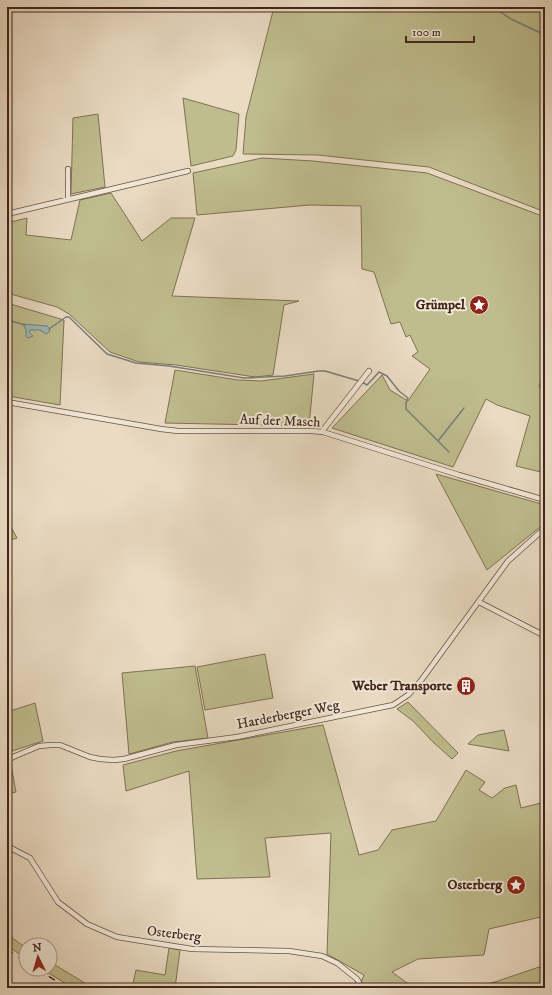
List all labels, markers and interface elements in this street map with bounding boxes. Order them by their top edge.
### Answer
scale bar [406,18,474,44]
text: 100 m [412,25,441,40]
place icon: Grümpel [468,294,490,316]
place label: Grümpel [416,296,466,314]
street label: Auf der Masch [239,411,321,431]
building icon: Weber Transporte [455,675,477,697]
place label: Weber Transporte [351,677,452,695]
street label: Harderberger Weg [235,696,341,734]
place icon: Osterberg [505,874,527,896]
place label: Osterberg [448,876,503,894]
street label: Osterberg [146,922,202,946]
north arrow [18,937,58,977]
text: N [32,941,42,955]

